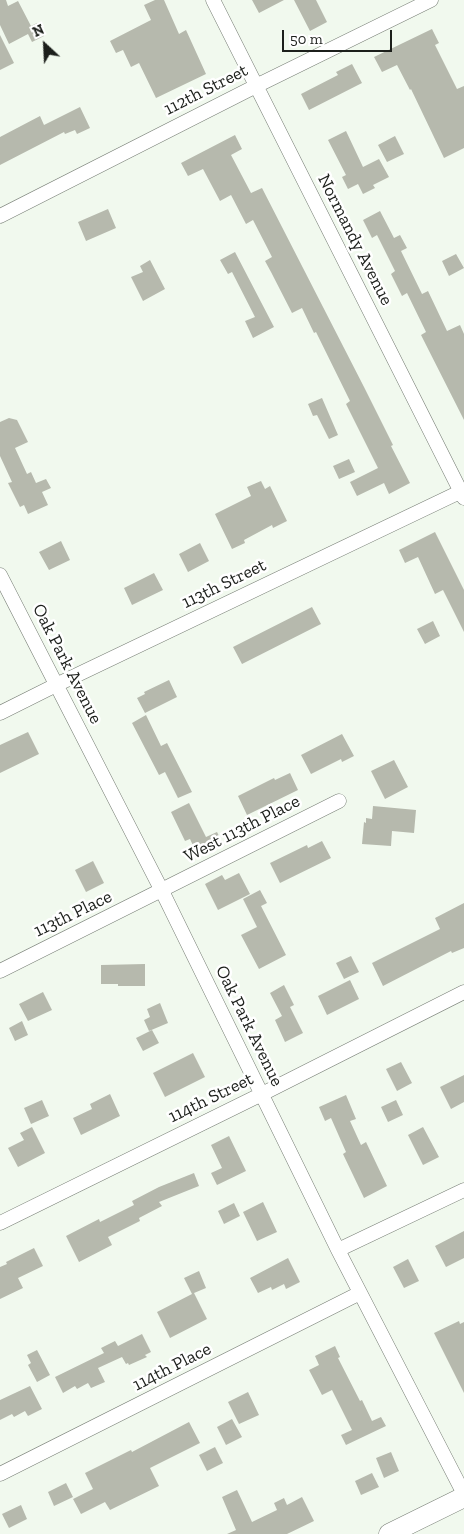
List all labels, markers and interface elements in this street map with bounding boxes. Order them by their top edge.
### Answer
north arrow [20,20,70,70]
scale bar [284,20,394,52]
text: N [30,21,47,41]
text: 50 m [290,30,323,48]
street label: 112th Street [160,60,252,120]
street label: Normandy Avenue [313,171,397,309]
street label: 113th Street [178,554,270,614]
street label: Oak Park Avenue [27,600,107,728]
street label: West 113th Place [180,791,304,867]
street label: 113th Place [30,886,116,942]
street label: Oak Park Avenue [210,962,288,1090]
street label: 114th Street [165,1068,257,1128]
street label: 114th Place [129,1338,215,1396]

